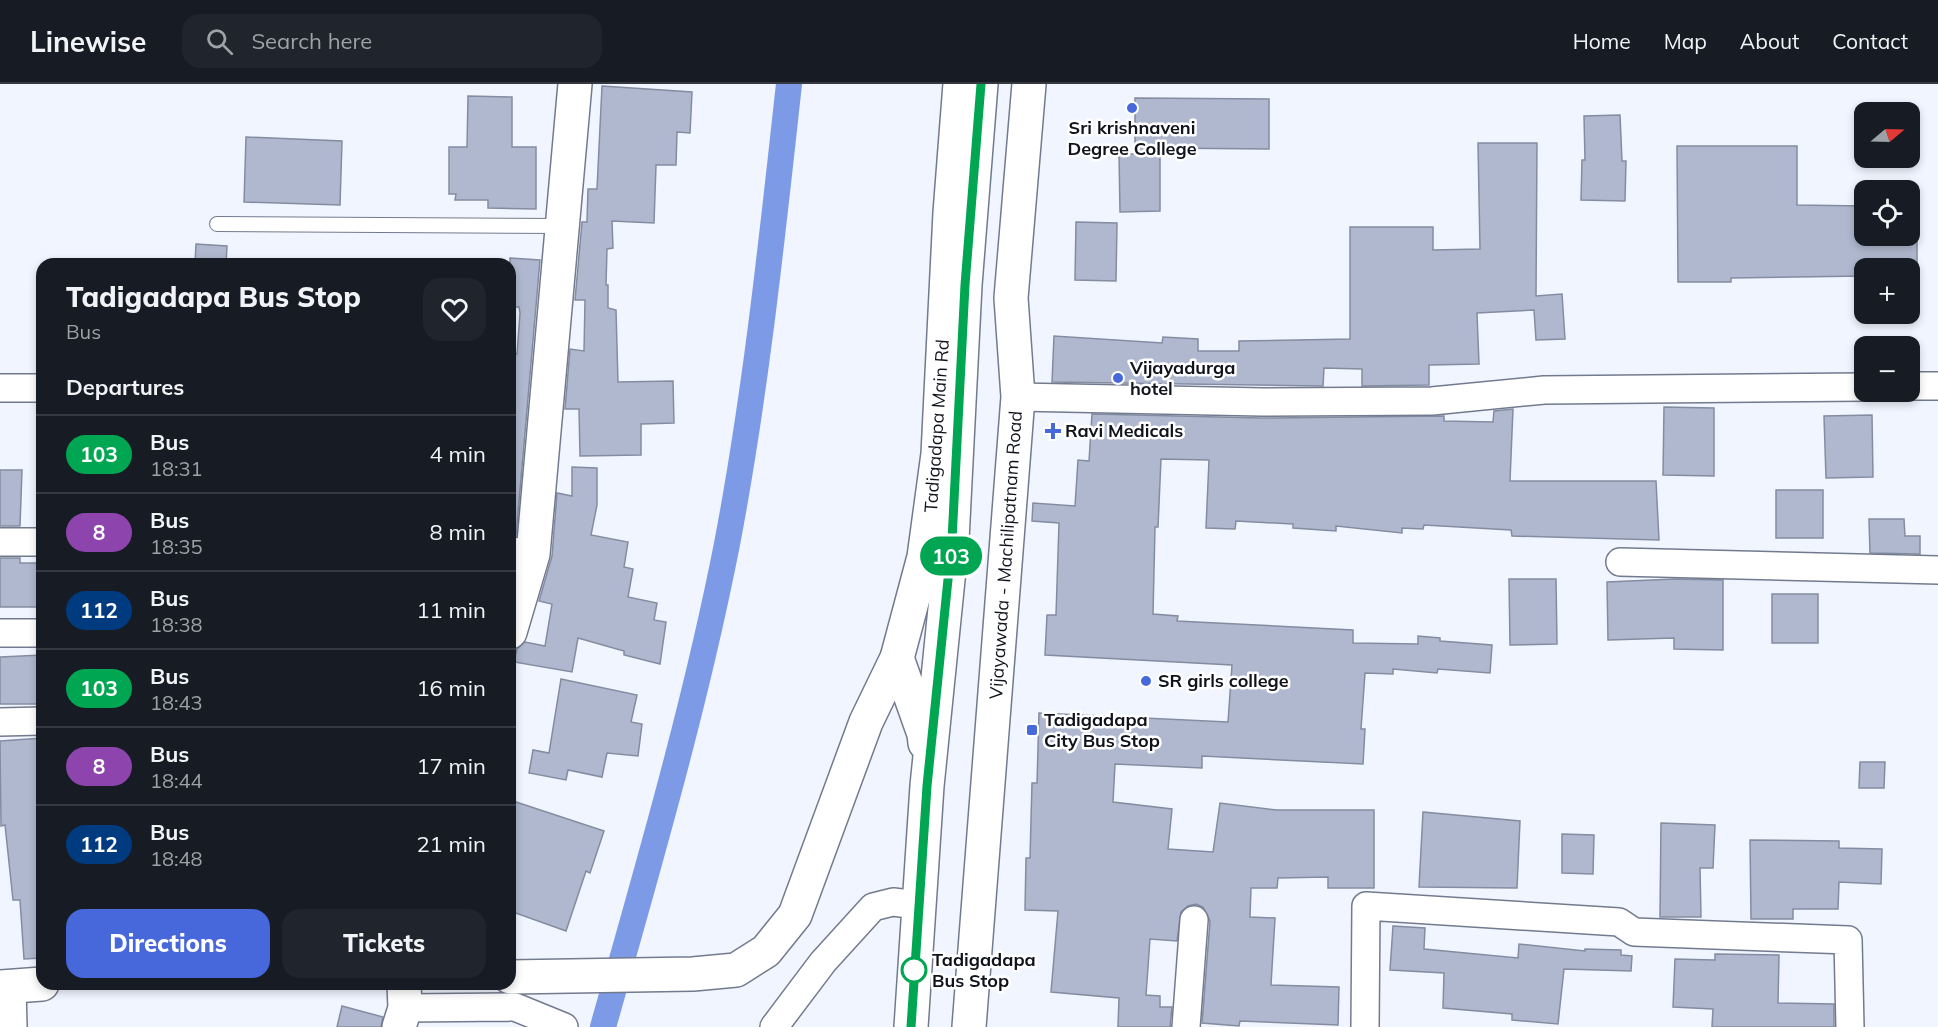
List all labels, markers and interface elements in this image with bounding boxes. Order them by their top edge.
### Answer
search box [182,14,602,68]
text: Linewise [30,24,146,59]
icon: search [203,25,236,58]
text: Search here [251,27,372,55]
text: Home [1573,28,1631,54]
text: Map [1664,28,1707,54]
text: About [1740,28,1799,54]
text: Contact [1832,28,1908,54]
marker: Sri krishnaveni Degree College [1125,101,1139,115]
north arrow [1854,102,1920,168]
map controls [1854,102,1920,402]
place label: Sri krishnaveni Degree College [1067,116,1197,160]
button: locate [1854,180,1920,246]
button: + [1854,258,1920,324]
button: heart [423,278,486,341]
text: Tadigadapa Bus Stop [66,279,361,314]
text: Bus [66,319,101,344]
button: − [1854,336,1920,402]
street label: Tadigadapa Main Rd [919,338,954,513]
place label: Vijayadurga hotel [1129,356,1235,400]
marker: Vijayadurga hotel [1111,371,1125,385]
text: Departures [66,373,184,401]
street label: Vijayawada - Machilipatnam Road [984,410,1027,700]
place label: Ravi Medicals [1065,419,1183,442]
marker: Ravi Medicals [1046,424,1060,438]
text: Bus [150,428,189,456]
text: 4 min [430,440,486,468]
text: 103 [80,441,118,467]
text: 18:31 [150,456,203,481]
text: Bus [150,506,189,534]
text: 8 min [430,518,486,546]
text: 8 [93,519,105,545]
text: 18:35 [150,534,203,559]
line badge: 103 [916,536,986,576]
text: 103 [932,543,970,569]
text: Bus [150,584,189,612]
text: 11 min [416,596,486,624]
text: 112 [80,597,118,623]
text: 18:38 [150,612,203,637]
text: Bus [150,662,189,690]
place label: SR girls college [1158,669,1289,692]
text: 16 min [416,674,486,702]
marker: SR girls college [1139,674,1153,688]
text: 103 [80,675,118,701]
text: 18:43 [150,690,203,715]
place label: Tadigadapa City Bus Stop [1044,708,1160,752]
marker: Tadigadapa City Bus Stop [1025,723,1039,737]
text: Bus [150,740,189,768]
text: 17 min [416,752,486,780]
text: 8 [93,753,105,779]
text: 18:44 [150,768,203,793]
text: Bus [150,818,189,846]
text: 21 min [416,830,486,858]
text: 112 [80,831,118,857]
text: 18:48 [150,846,203,871]
button: Directions [66,909,270,978]
button: Tickets [282,909,486,978]
place label: Tadigadapa Bus Stop [932,948,1036,992]
marker: Tadigadapa Bus Stop [901,957,927,983]

